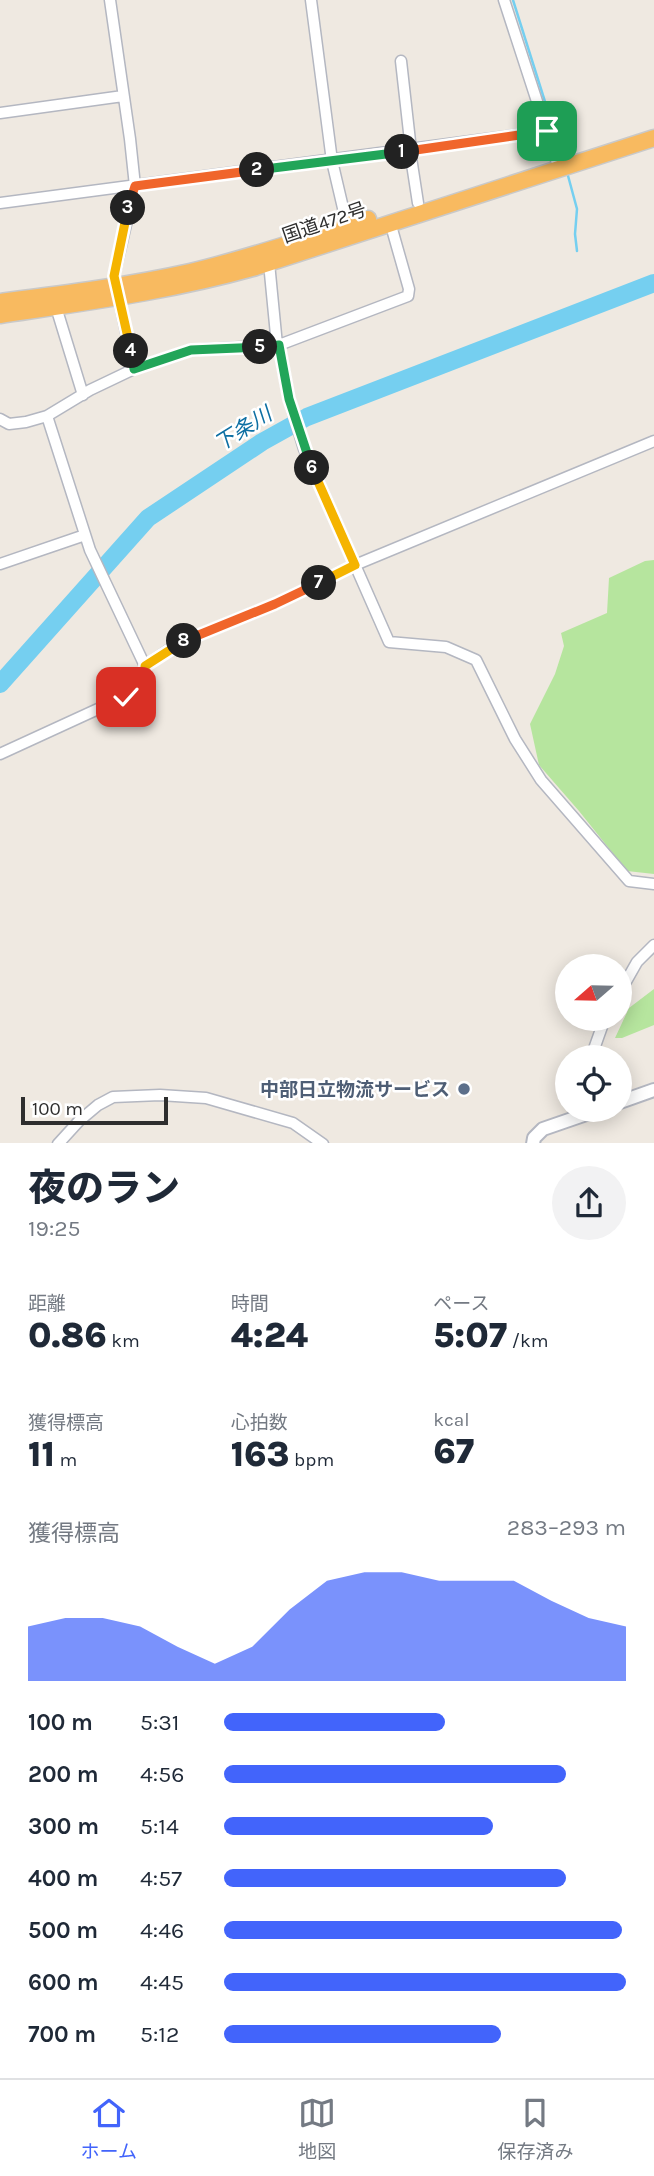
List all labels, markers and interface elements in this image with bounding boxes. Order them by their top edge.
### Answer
pin [517,101,577,161]
icon: arrive [528,112,566,150]
pin: 1 [384,134,420,170]
text: 1 [398,140,405,162]
pin: 2 [240,152,274,188]
text: 2 [251,158,262,180]
pin: 3 [110,190,146,226]
text: 3 [122,196,133,218]
street label: 国道472号 [279,198,369,248]
pin: 5 [243,330,278,364]
pin: 4 [114,334,148,368]
text: 5 [254,335,265,357]
text: 4 [125,339,136,361]
water label: 下条川 [210,401,278,456]
pin: 6 [294,450,330,486]
text: 6 [306,456,317,478]
pin: 7 [302,566,336,600]
text: 7 [314,571,323,593]
pin: 8 [166,624,202,658]
text: 8 [177,629,190,651]
pin [96,667,156,727]
icon: check [107,678,145,716]
north arrow [555,954,632,1031]
map controls [555,954,632,1122]
button: locate [555,1045,632,1122]
place label: 中部日立物流サービス [260,1079,450,1101]
marker: 中部日立物流サービス [456,1081,472,1097]
scale bar [21,1094,168,1126]
text: 100 m [32,1098,83,1120]
text: 夜のラン [28,1166,180,1211]
button: share [552,1166,626,1240]
text: 19:25 [28,1215,81,1242]
text: 距離 [28,1293,66,1315]
text: 時間 [231,1293,269,1315]
text: ペース [433,1293,489,1315]
text: 0.86 [28,1315,107,1356]
text: 4:24 [231,1315,308,1356]
text: 5:07 [433,1315,507,1356]
text: km [107,1330,140,1352]
text: /km [507,1330,548,1352]
text: kcal [433,1409,470,1431]
text: 獲得標高 [28,1412,104,1434]
text: 心拍数 [231,1412,288,1434]
text: 67 [433,1431,474,1472]
text: 11 [28,1434,55,1475]
text: 163 [231,1434,290,1475]
text: m [55,1449,77,1471]
text: bpm [290,1449,334,1471]
text: 283–293 m [507,1514,626,1541]
text: 獲得標高 [28,1520,120,1547]
text: 100 m [28,1709,93,1736]
text: 5:31 [140,1709,179,1736]
text: 200 m [28,1761,99,1788]
text: 4:56 [140,1761,184,1788]
text: 300 m [28,1813,99,1840]
text: 5:14 [140,1813,179,1840]
text: 400 m [28,1865,98,1892]
text: 4:57 [140,1865,182,1892]
text: 500 m [28,1917,98,1944]
text: 4:46 [140,1917,184,1944]
text: 600 m [28,1969,99,1996]
text: 4:45 [140,1969,184,1996]
text: 700 m [28,2021,96,2048]
text: 5:12 [140,2021,179,2048]
tab: ホーム [81,2094,137,2163]
tab: 地図 [298,2094,336,2163]
tab: 保存済み [497,2094,573,2163]

